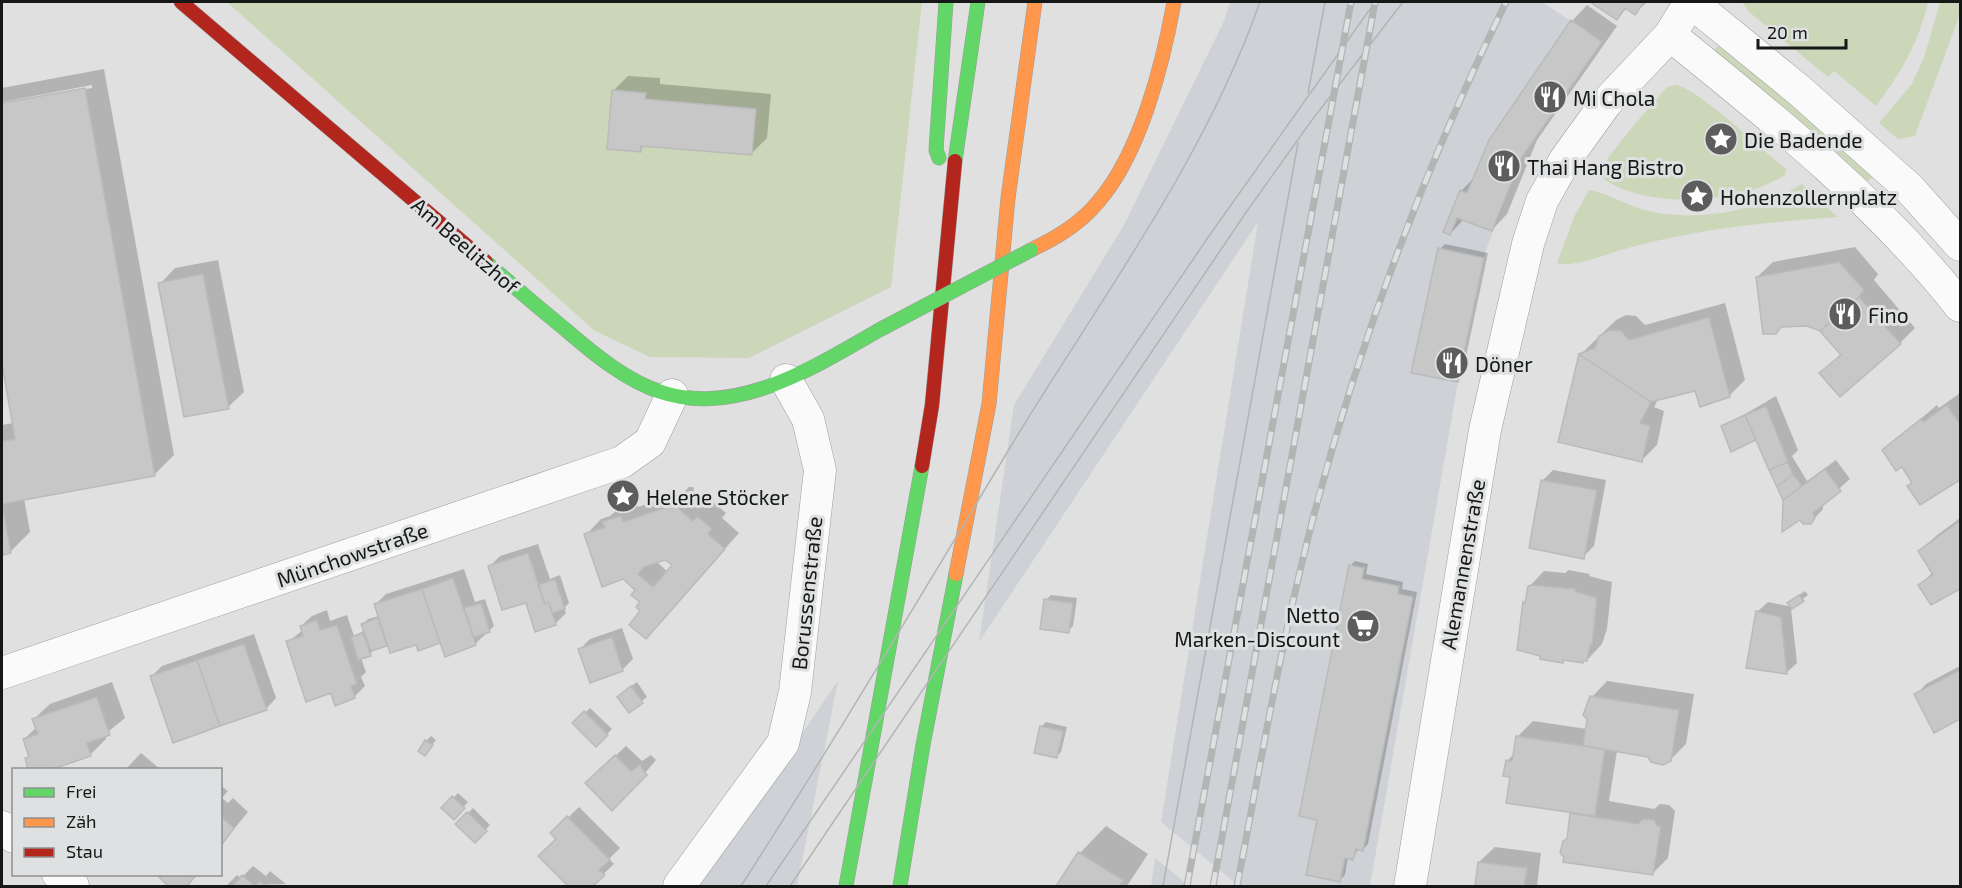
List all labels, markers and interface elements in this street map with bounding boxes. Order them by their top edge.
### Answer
scale bar [1758,12,1846,50]
text: 20 m [1767,21,1808,43]
restaurant icon: Mi Chola [1532,79,1568,115]
place label: Mi Chola [1573,85,1655,110]
place icon: Die Badende [1703,121,1739,157]
place label: Die Badende [1744,127,1862,152]
restaurant icon: Thai Hang Bistro [1486,148,1522,184]
place label: Thai Hang Bistro [1527,154,1684,179]
place icon: Hohenzollernplatz [1679,178,1715,214]
place label: Hohenzollernplatz [1720,184,1897,209]
street label: Am Beelitzhof [407,192,526,299]
restaurant icon: Fino [1827,296,1863,332]
place label: Fino [1868,302,1909,327]
restaurant icon: Döner [1434,345,1470,381]
place label: Döner [1475,351,1533,376]
street label: Alemannenstraße [1435,477,1489,651]
place icon: Helene Stöcker [605,478,641,514]
place label: Helene Stöcker [646,484,789,509]
street label: Borussenstraße [786,515,826,671]
street label: Münchowstraße [273,516,431,592]
place label: Netto Marken-Discount [1174,602,1340,651]
supermarket icon: Netto Marken-Discount [1345,608,1381,644]
legend [12,768,222,876]
text: Frei [66,780,97,802]
text: Zäh [66,810,97,832]
text: Stau [66,840,103,862]

